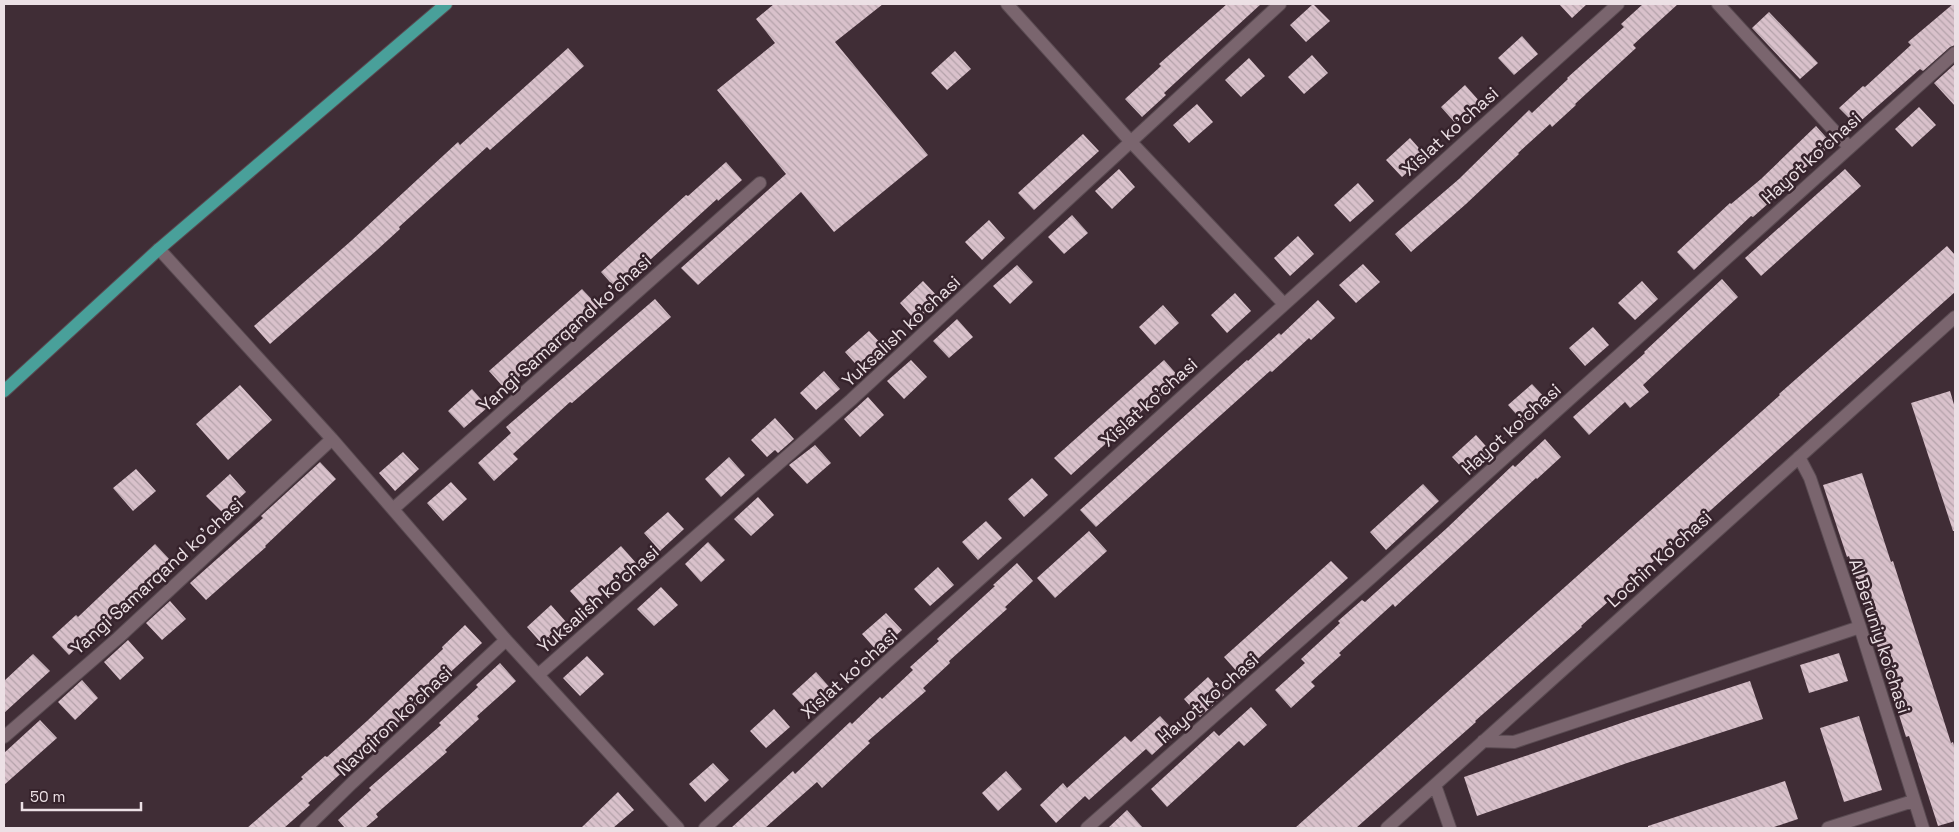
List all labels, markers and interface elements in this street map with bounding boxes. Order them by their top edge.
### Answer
street label: Xislat ko'chasi [1397,82,1503,180]
street label: Hayot ko'chasi [1756,107,1866,209]
street label: Yangi Samarqand ko'chasi [474,250,656,416]
street label: Yuksalish ko'chasi [837,270,965,392]
street label: Xislat ko'chasi [1096,353,1202,451]
street label: Hayot ko'chasi [1456,378,1566,480]
street label: Yangi Samarqand ko'chasi [66,493,248,659]
street label: Lochin Ko'chasi [1602,506,1716,612]
street label: Yuksalish ko'chasi [533,540,663,658]
street label: Al Beruniy ko'chasi [1844,556,1916,716]
street label: Xislat ko'chasi [796,625,902,723]
street label: Hayot ko'chasi [1153,648,1263,748]
street label: Navqiron ko'chasi [331,661,457,781]
scale bar [22,780,141,812]
text: 50 m [30,787,65,806]

